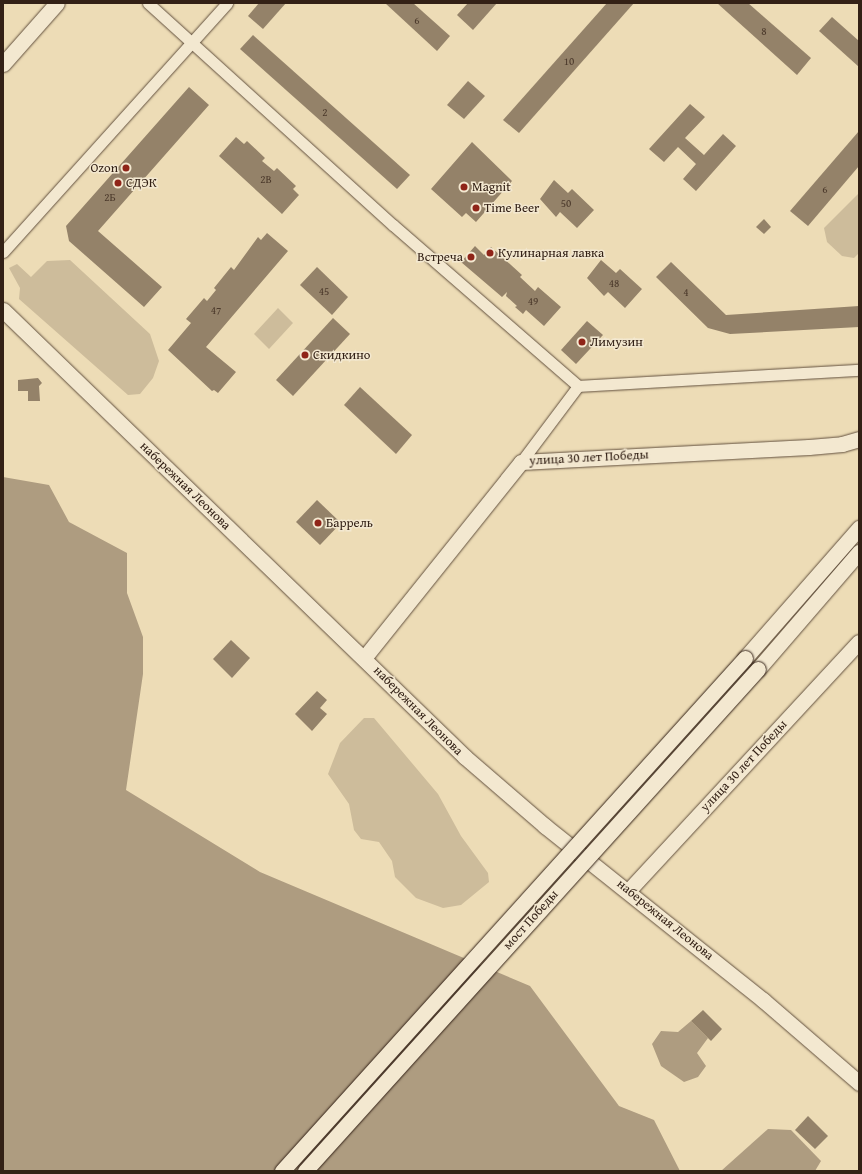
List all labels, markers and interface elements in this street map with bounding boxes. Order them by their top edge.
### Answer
house number: 6 [414,13,420,27]
house number: 8 [761,24,767,38]
house number: 10 [564,54,574,68]
house number: 2 [322,105,328,119]
place label: Ozon [90,160,118,176]
marker: Ozon [121,163,131,173]
house number: 2В [260,172,272,186]
place label: СДЭК [126,175,157,191]
marker: СДЭК [113,178,123,188]
place label: Magnit [472,179,511,195]
marker: Magnit [459,182,469,192]
house number: 6 [822,182,828,196]
house number: 2Б [104,190,116,204]
house number: 50 [561,196,571,210]
place label: Time Beer [484,200,539,216]
marker: Time Beer [471,203,481,213]
place label: Кулинарная лавка [498,245,604,261]
marker: Кулинарная лавка [485,248,495,258]
place label: Встреча [417,249,463,265]
marker: Встреча [466,252,476,262]
house number: 48 [609,276,619,290]
house number: 45 [319,284,329,298]
house number: 4 [683,285,689,299]
house number: 49 [528,294,538,308]
house number: 47 [211,303,221,317]
place label: Лимузин [590,334,643,350]
marker: Лимузин [577,337,587,347]
place label: Скидкино [313,347,370,363]
marker: Скидкино [300,350,310,360]
street label: набережная Леонова [136,439,234,533]
street label: улица 30 лет Победы [529,447,649,469]
place label: Баррель [326,515,373,531]
marker: Баррель [313,518,323,528]
street label: набережная Леонова [370,663,466,759]
street label: улица 30 лет Победы [697,717,791,815]
street label: набережная Леонова [613,876,717,964]
street label: мост Победы [500,887,562,953]

